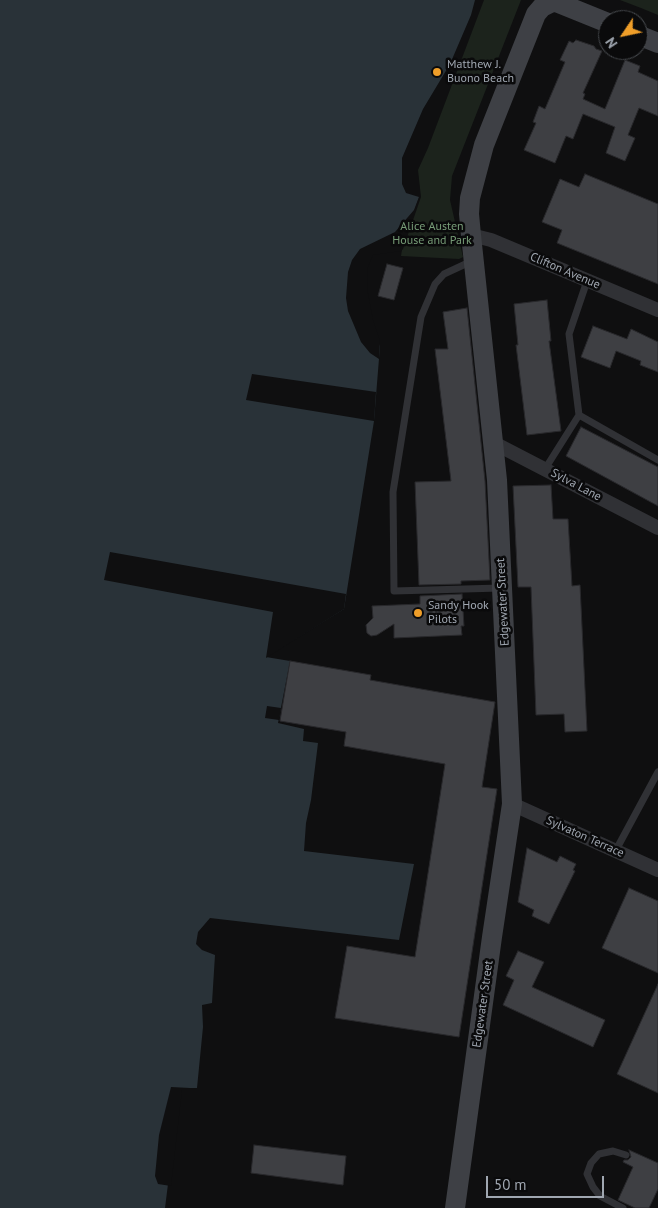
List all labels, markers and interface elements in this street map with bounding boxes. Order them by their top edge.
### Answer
north arrow [598,10,648,60]
text: N [601,34,621,52]
place label: Matthew J. Buono Beach [447,58,514,86]
marker: Matthew J. Buono Beach [431,66,443,78]
park label: Alice Austen House and Park [392,220,472,248]
street label: Clifton Avenue [528,250,602,292]
street label: Sylva Lane [548,466,604,504]
street label: Edgewater Street [494,558,512,646]
place label: Sandy Hook Pilots [428,599,489,627]
marker: Sandy Hook Pilots [412,607,424,619]
street label: Sylvaton Terrace [544,813,626,861]
street label: Edgewater Street [470,959,496,1049]
scale bar [488,1166,606,1198]
text: 50 m [494,1175,527,1194]

